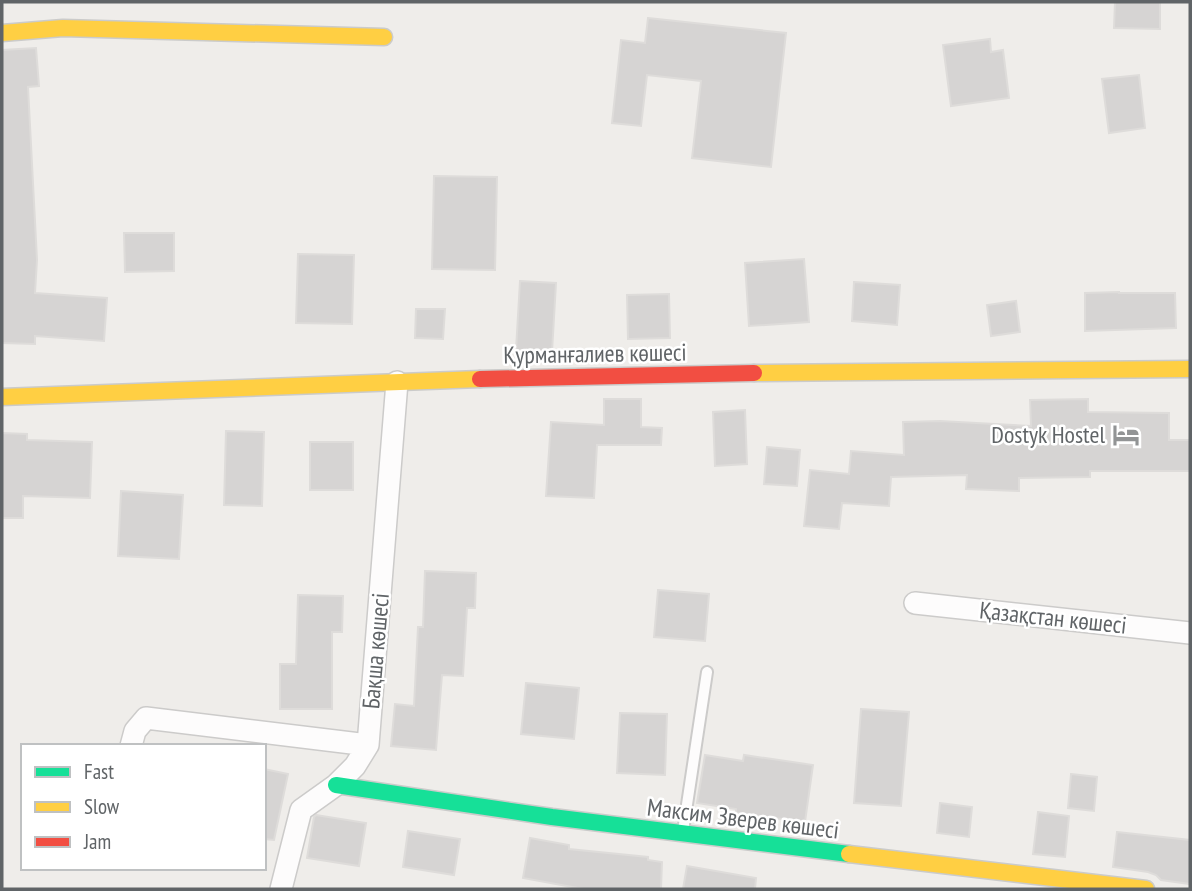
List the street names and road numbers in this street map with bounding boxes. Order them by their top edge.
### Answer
street label: Қурманғалиев көшесі [503,336,687,371]
street label: Бақша көшесі [355,592,396,710]
street label: Қазақстан көшесі [978,594,1128,641]
street label: Максим Зверев көшесі [645,791,841,846]

